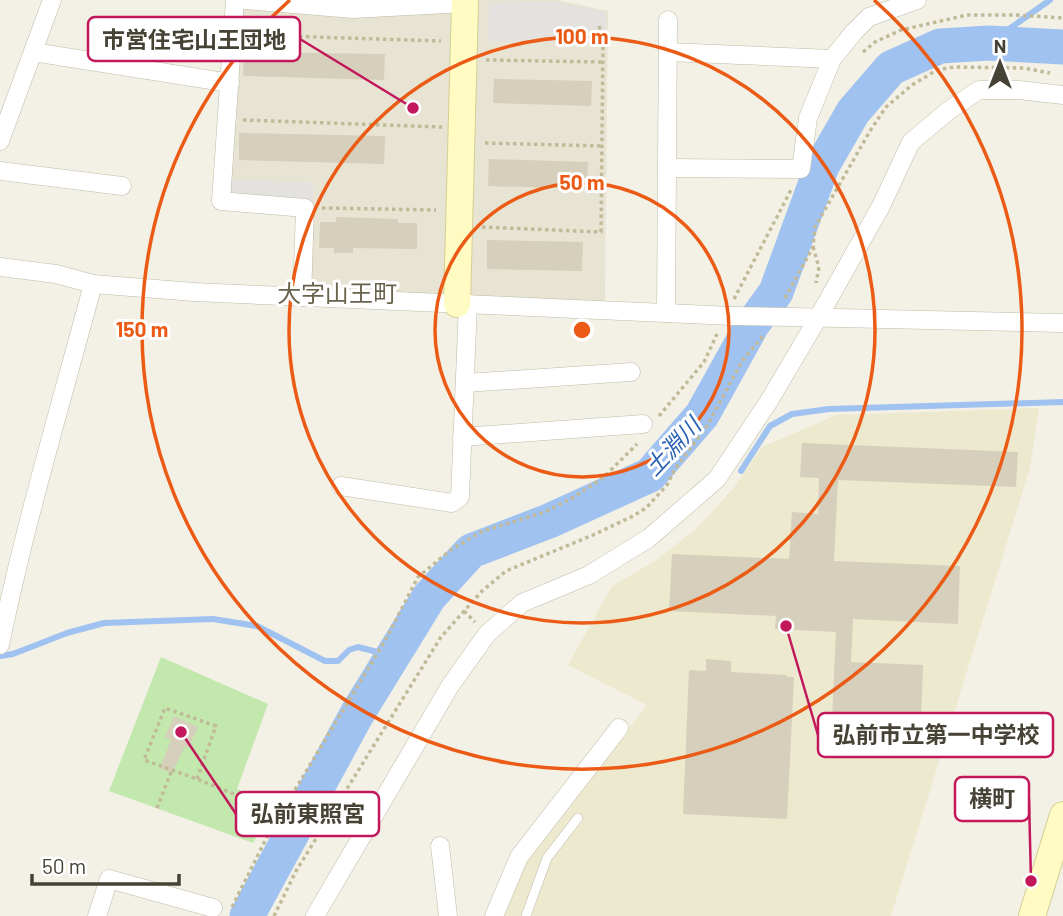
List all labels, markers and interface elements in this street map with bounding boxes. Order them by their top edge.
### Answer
callout: 市営住宅山王団地 [88,17,300,61]
text: 100 m [555,23,609,48]
text: 市営住宅山王団地 [102,25,286,53]
north arrow [965,28,1035,98]
text: N [994,34,1006,57]
text: 50 m [559,169,605,194]
district label: 大字山王町 [277,278,397,307]
text: 150 m [116,316,168,341]
centre of rings [570,318,594,342]
water label: 土淵川 [638,409,708,481]
callout: 弘前市立第一中学校 [818,713,1053,757]
text: 弘前市立第一中学校 [833,720,1040,748]
callout: 横町 [955,777,1029,821]
text: 横町 [969,784,1015,812]
callout: 弘前東照宮 [236,792,379,836]
text: 弘前東照宮 [251,799,366,827]
scale bar [32,842,178,886]
text: 50 m [42,853,86,878]

